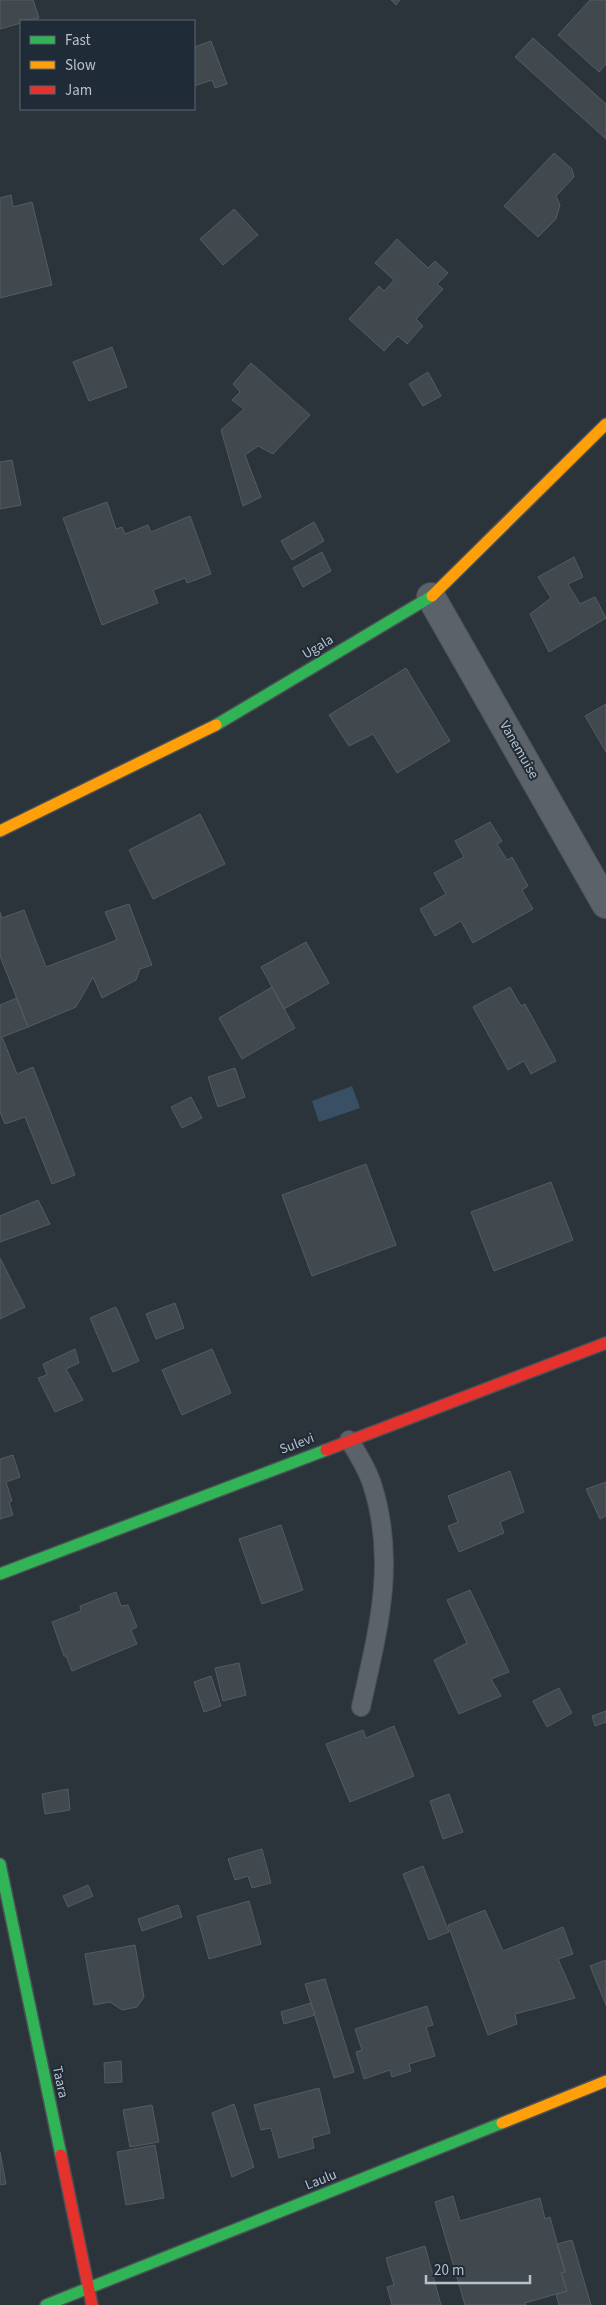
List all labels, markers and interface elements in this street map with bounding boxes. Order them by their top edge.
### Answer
legend [20,20,195,110]
text: Fast [65,30,91,51]
text: Slow [65,55,96,76]
text: Jam [65,80,92,101]
street label: Ugala [299,630,337,664]
street label: Vanemuise [494,717,544,783]
street label: Sulevi [277,1428,317,1460]
street label: Taara [47,2064,73,2100]
street label: Laulu [302,2165,340,2195]
scale bar [426,2252,530,2284]
text: 20 m [434,2260,464,2281]

